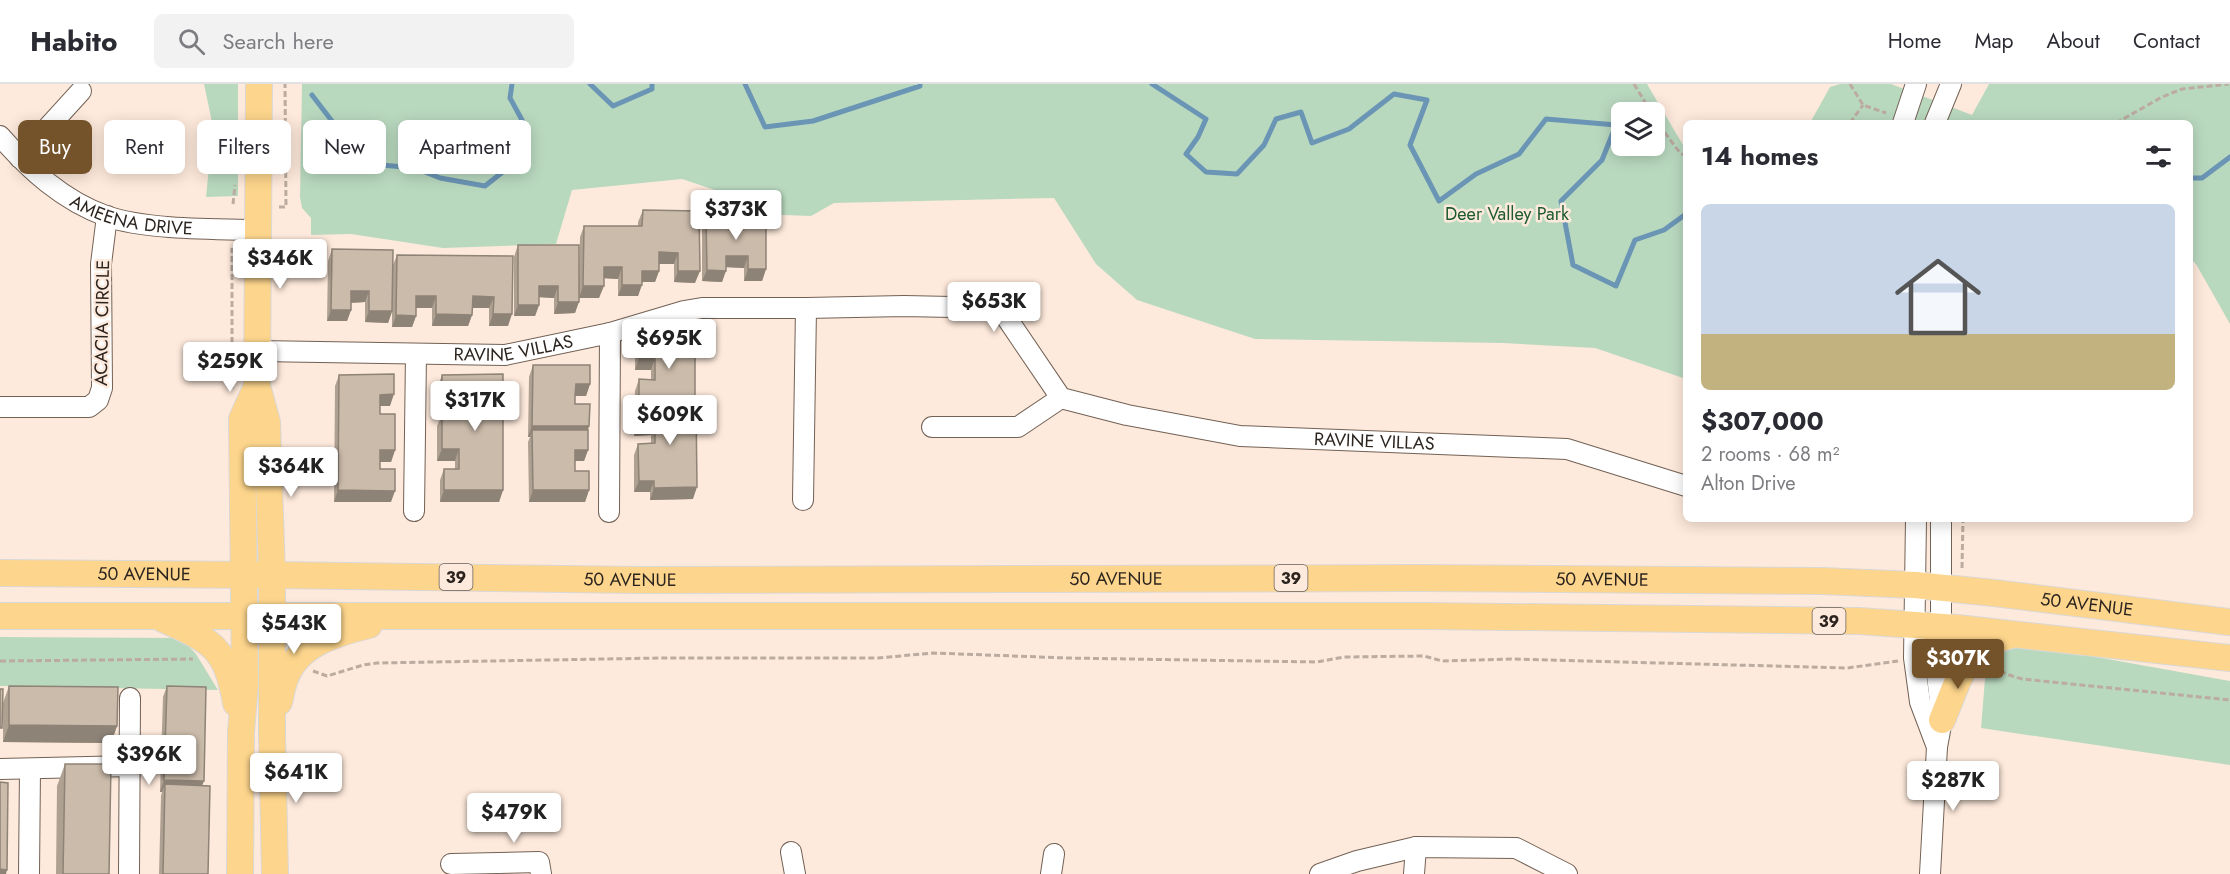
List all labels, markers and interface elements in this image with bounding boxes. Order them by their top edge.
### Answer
search box [154,14,574,68]
text: Habito [30,21,118,62]
icon: search [175,25,208,58]
text: Search here [223,25,334,57]
text: Home [1888,26,1941,56]
text: Map [1974,26,2014,56]
text: About [2047,26,2100,56]
text: Contact [2133,26,2200,56]
map controls [1611,102,1665,156]
button: layers [1611,102,1665,156]
chip: Buy [18,120,92,174]
chip: Rent [104,120,185,174]
chip: Filters [197,120,291,174]
chip: New [303,120,386,174]
chip: Apartment [398,120,531,174]
text: 14 homes [1701,137,1818,175]
icon: filters [2142,140,2175,173]
street label: AMEENA DRIVE [65,188,193,241]
pin: $373K [694,190,778,241]
text: $373K [704,195,768,224]
park label: Deer Valley Park [1445,201,1569,227]
pin: $346K [238,239,322,290]
icon: home [1884,243,1992,351]
text: $346K [247,244,313,273]
street label: ACACIA CIRCLE [88,260,116,386]
pin: $653K [952,282,1036,333]
text: $653K [961,287,1027,316]
pin: $695K [627,319,711,370]
text: $695K [636,324,702,353]
street label: RAVINE VILLAS [453,328,576,368]
pin: $259K [188,342,272,393]
text: $259K [197,347,263,376]
pin: $317K [433,381,517,432]
text: $317K [444,386,506,415]
pin: $609K [628,395,712,446]
text: $609K [637,400,703,429]
text: $307,000 [1701,402,1824,440]
street label: RAVINE VILLAS [1314,426,1435,457]
text: 2 rooms · 68 m² [1701,440,1839,469]
pin: $364K [249,447,333,498]
text: $364K [258,452,324,481]
text: Alton Drive [1701,469,1795,498]
street label: 50 AVENUE [97,561,191,587]
road number: 39 [440,564,472,590]
road number: 39 [1274,565,1308,591]
street label: 50 AVENUE [583,566,677,593]
street label: 50 AVENUE [1069,566,1163,592]
street label: 50 AVENUE [1555,566,1649,593]
street label: 50 AVENUE [2039,586,2135,623]
pin: $543K [252,604,336,655]
road number: 39 [1812,608,1846,634]
text: $543K [261,609,327,638]
pin: $307K [1916,639,2000,690]
text: $307K [1926,644,1990,673]
pin: $396K [107,735,191,786]
text: $396K [116,740,182,769]
pin: $641K [254,753,338,804]
text: $641K [264,758,328,787]
pin: $287K [1911,761,1995,812]
text: $287K [1921,766,1985,795]
pin: $479K [472,793,556,844]
text: $479K [481,798,547,827]

